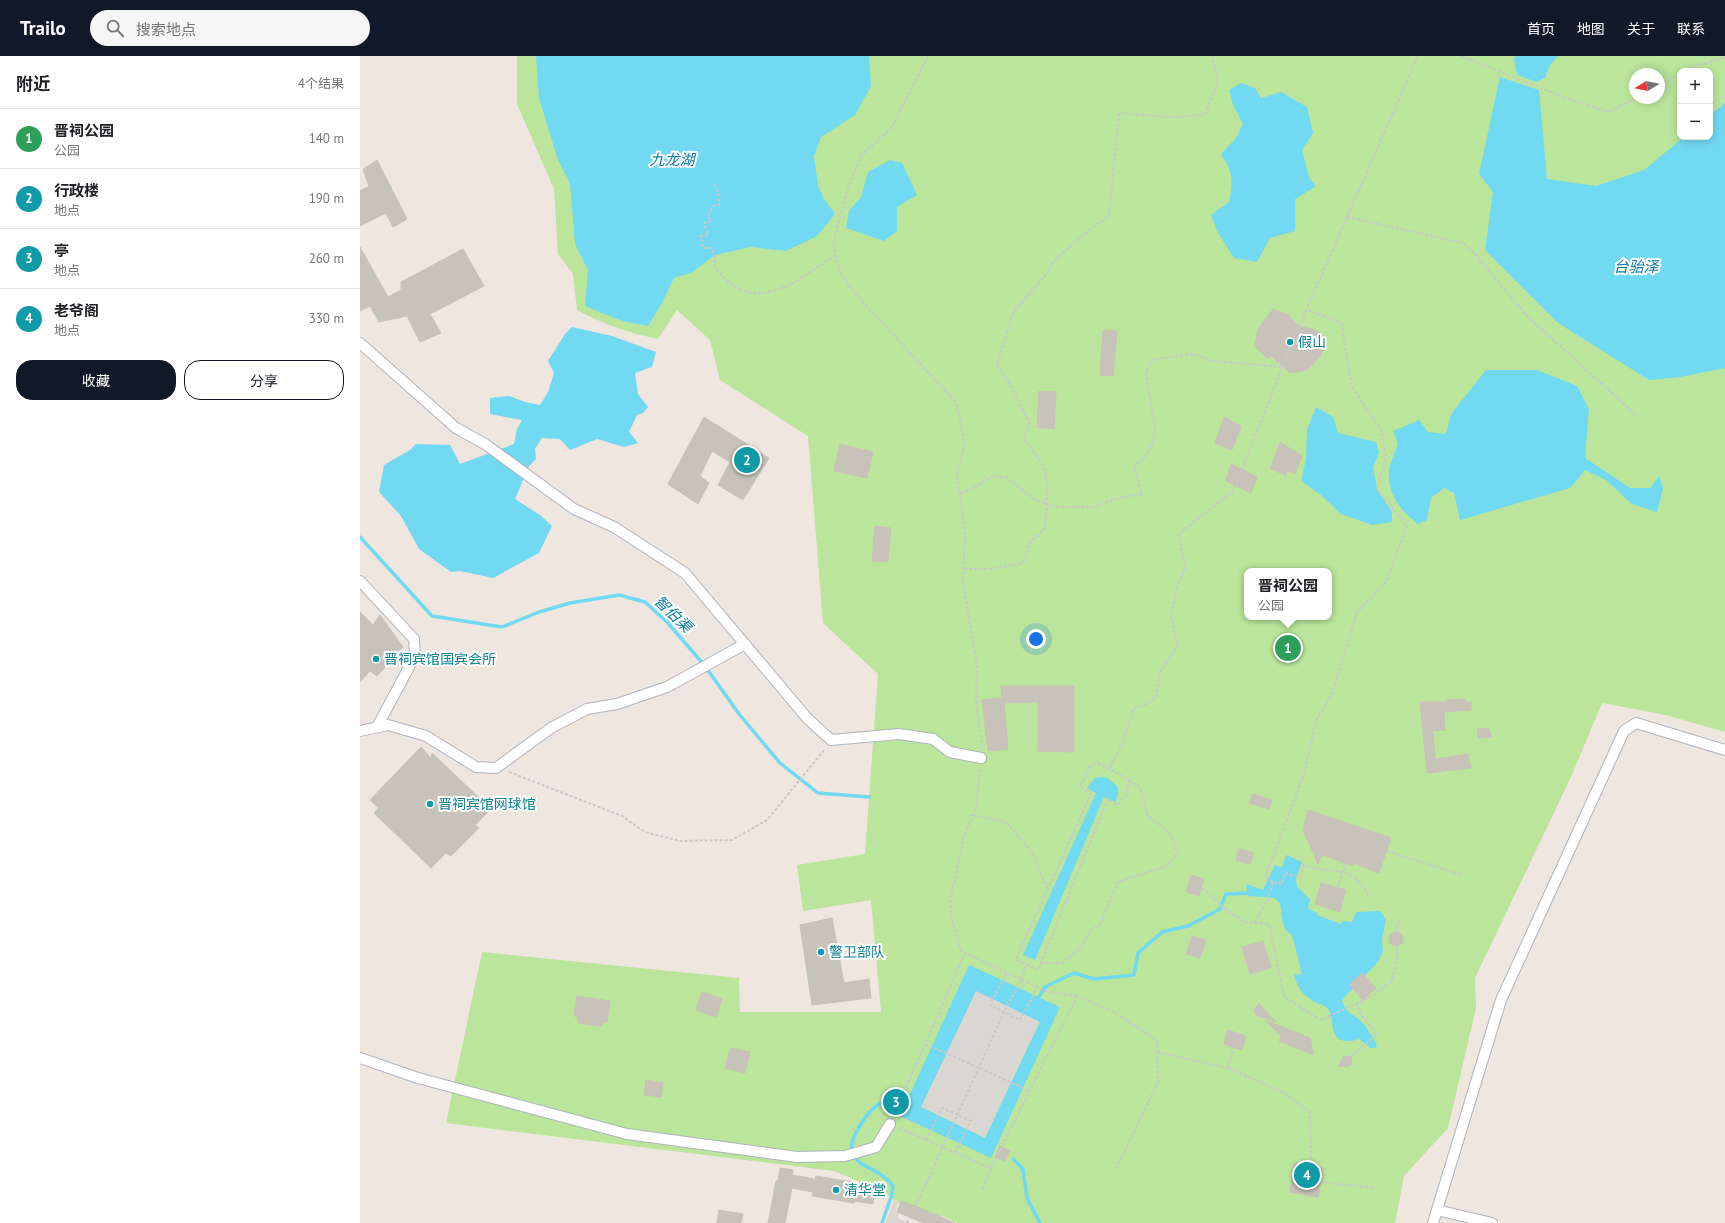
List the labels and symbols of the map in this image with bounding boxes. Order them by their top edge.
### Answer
north arrow [1629,68,1665,104]
water label: 九龙湖 [649,150,696,169]
water label: 台骀泽 [1613,257,1659,276]
place label: 假山 [1298,333,1326,351]
marker: 假山 [1285,337,1295,347]
pin: 2 [734,445,760,475]
water label: 智伯渠 [651,591,698,637]
your location [1026,629,1046,649]
pin: 1 [1275,633,1301,663]
place label: 晋祠宾馆国宾会所 [384,650,496,668]
marker: 晋祠宾馆国宾会所 [371,654,381,664]
place label: 晋祠宾馆网球馆 [438,795,536,813]
marker: 晋祠宾馆网球馆 [425,799,435,809]
place label: 警卫部队 [829,943,885,961]
marker: 警卫部队 [816,947,826,957]
pin: 3 [883,1087,909,1117]
pin: 4 [1294,1160,1320,1190]
place label: 清华堂 [844,1181,886,1199]
marker: 清华堂 [831,1185,841,1195]

